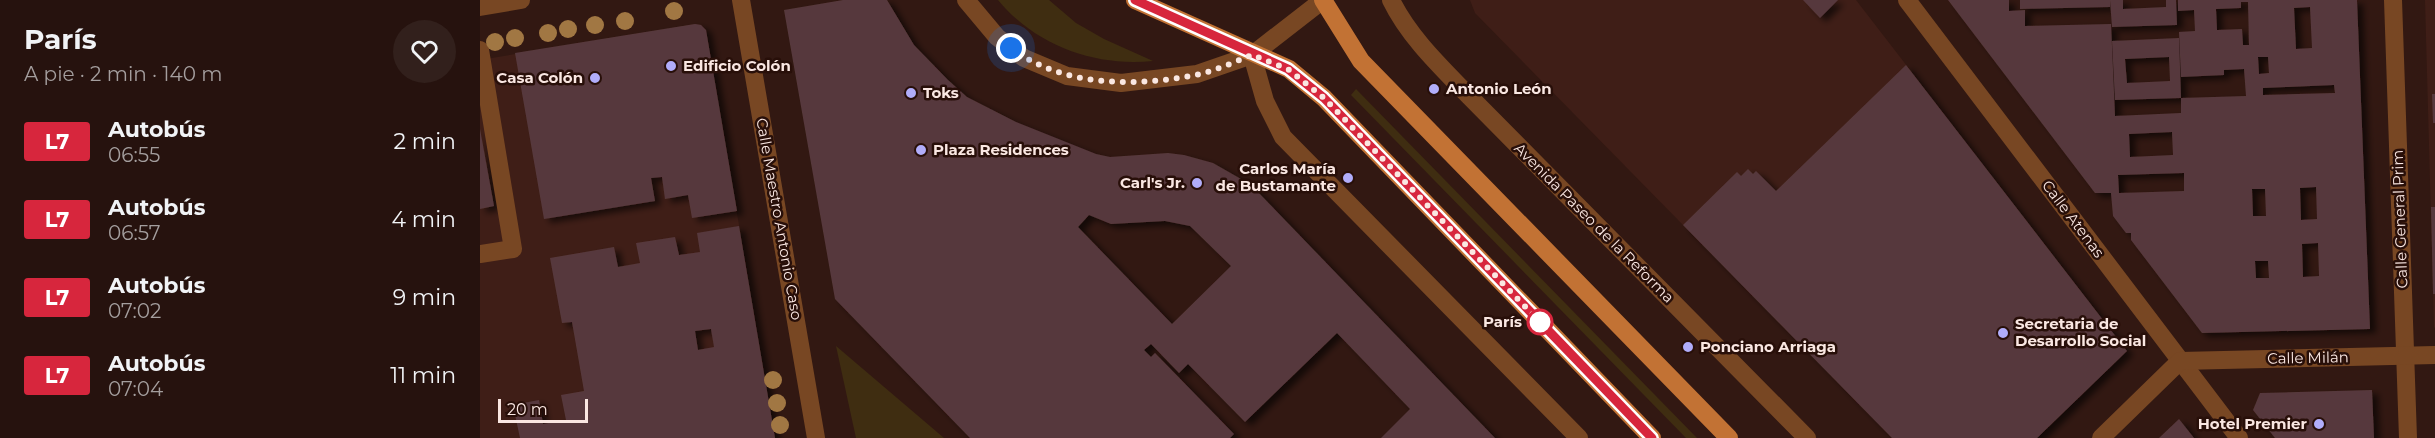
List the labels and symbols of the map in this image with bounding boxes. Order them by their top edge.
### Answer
your location [996,33,1026,63]
place label: Edificio Colón [683,56,791,75]
marker: Edificio Colón [664,59,678,73]
place label: Casa Colón [496,68,583,87]
marker: Casa Colón [588,71,602,85]
place label: Antonio León [1445,79,1552,98]
marker: Antonio León [1427,82,1441,96]
place label: Toks [923,83,959,102]
marker: Toks [904,86,918,100]
street label: Calle Maestro Antonio Caso [752,116,807,321]
street label: Avenida Paseo de la Reforma [1510,139,1678,307]
place label: Plaza Residences [933,140,1069,159]
marker: Plaza Residences [914,143,928,157]
street label: Calle General Prim [2388,149,2411,289]
place label: Carlos María de Bustamante [1216,159,1336,195]
marker: Carlos María de Bustamante [1341,171,1355,185]
place label: Carl's Jr. [1120,173,1185,192]
marker: Carl's Jr. [1190,176,1204,190]
street label: Calle Atenas [2038,176,2109,261]
marker: París [1527,309,1553,335]
place label: París [1483,312,1522,331]
place label: Secretaria de Desarrollo Social [2015,314,2146,350]
marker: Secretaria de Desarrollo Social [1996,326,2010,340]
place label: Ponciano Arriaga [1700,337,1836,356]
marker: Ponciano Arriaga [1681,340,1695,354]
street label: Calle Milán [2267,347,2349,368]
scale bar [498,396,588,424]
place label: Hotel Premier [2198,414,2308,433]
marker: Hotel Premier [2312,417,2326,431]

